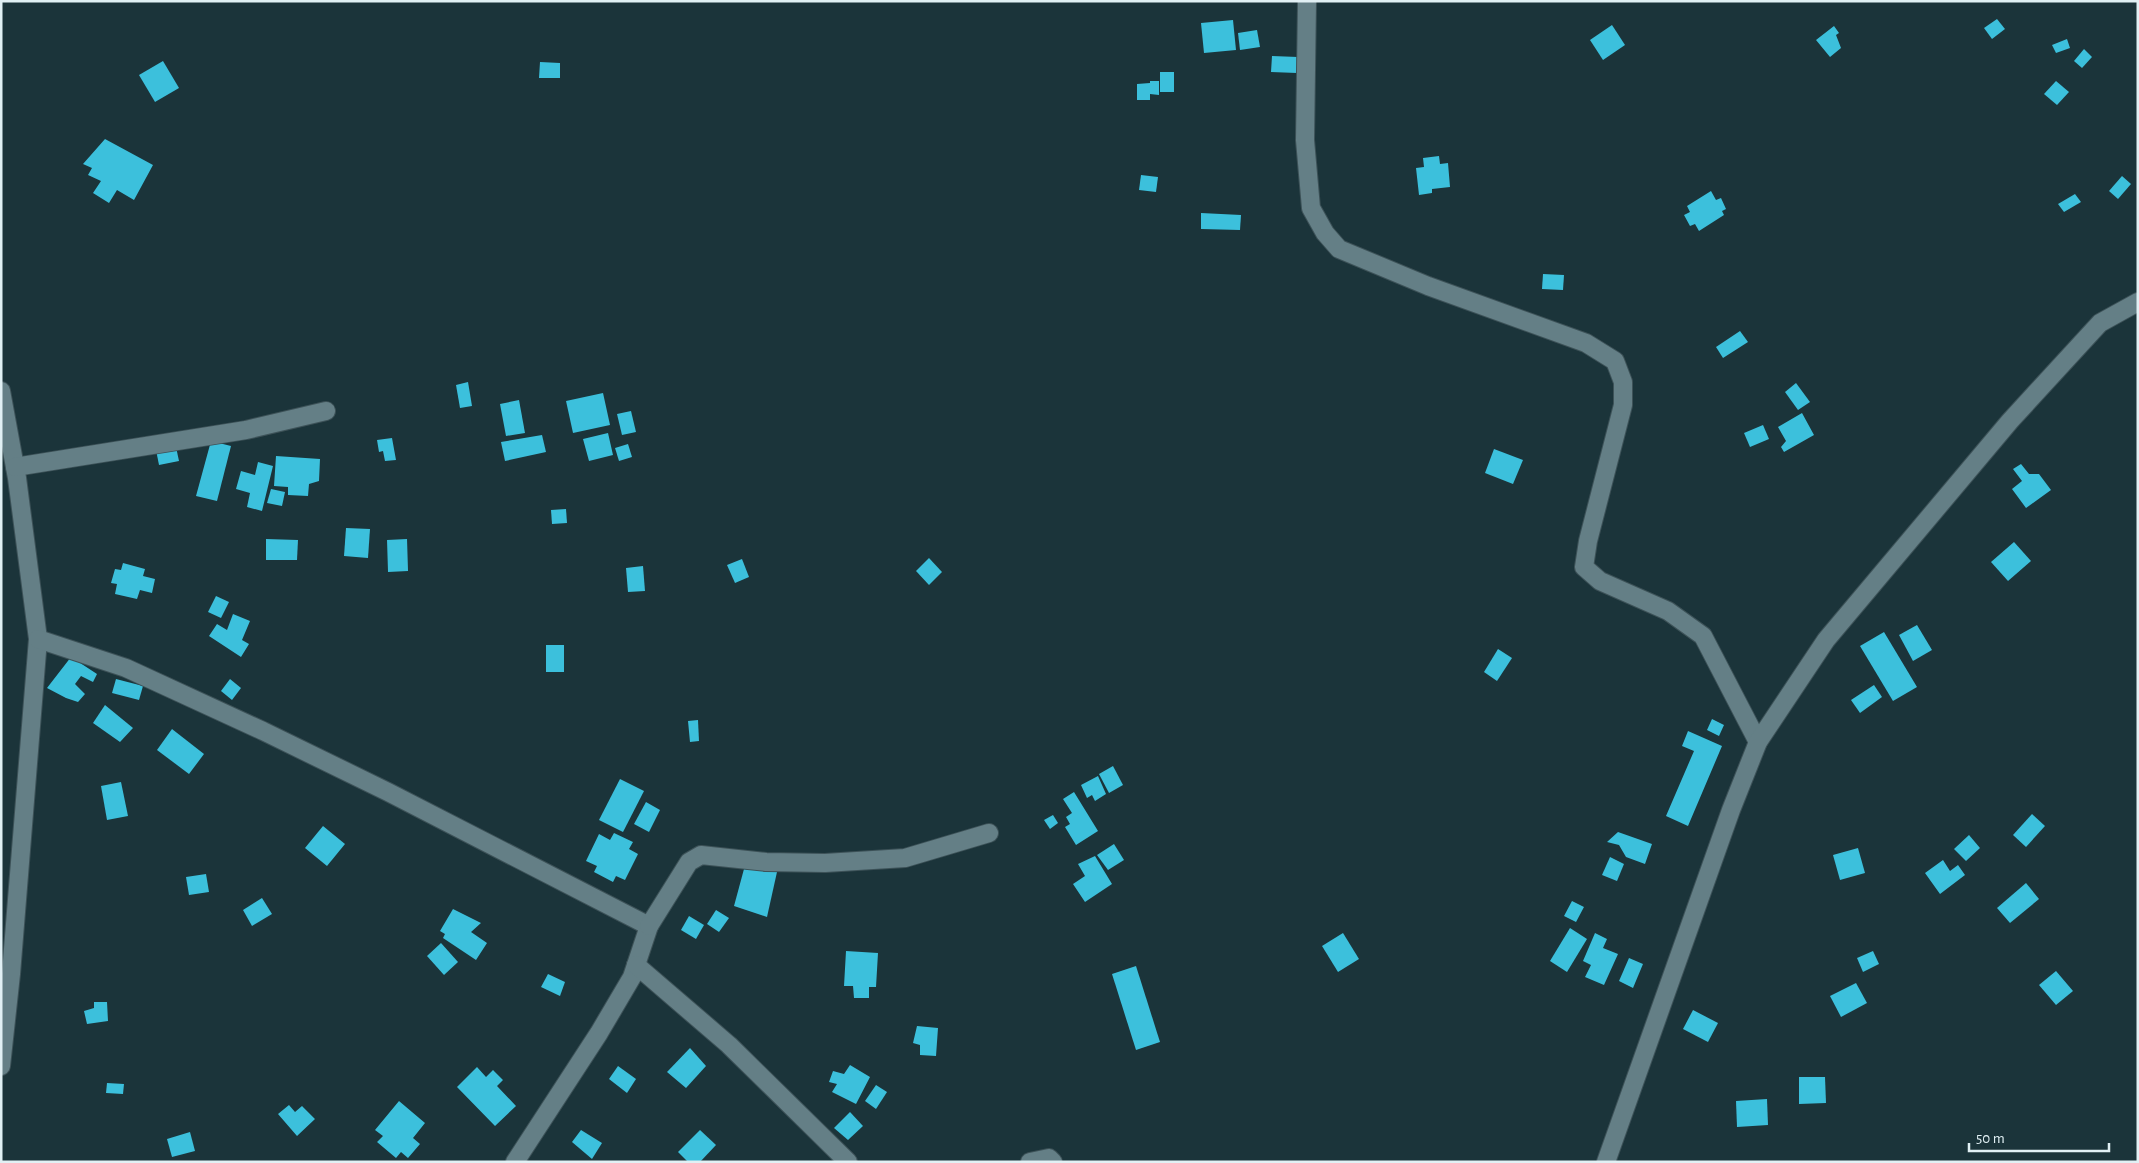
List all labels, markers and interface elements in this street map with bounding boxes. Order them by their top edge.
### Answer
scale bar [1969,1120,2109,1152]
text: 50 m [1976,1131,2005,1146]

